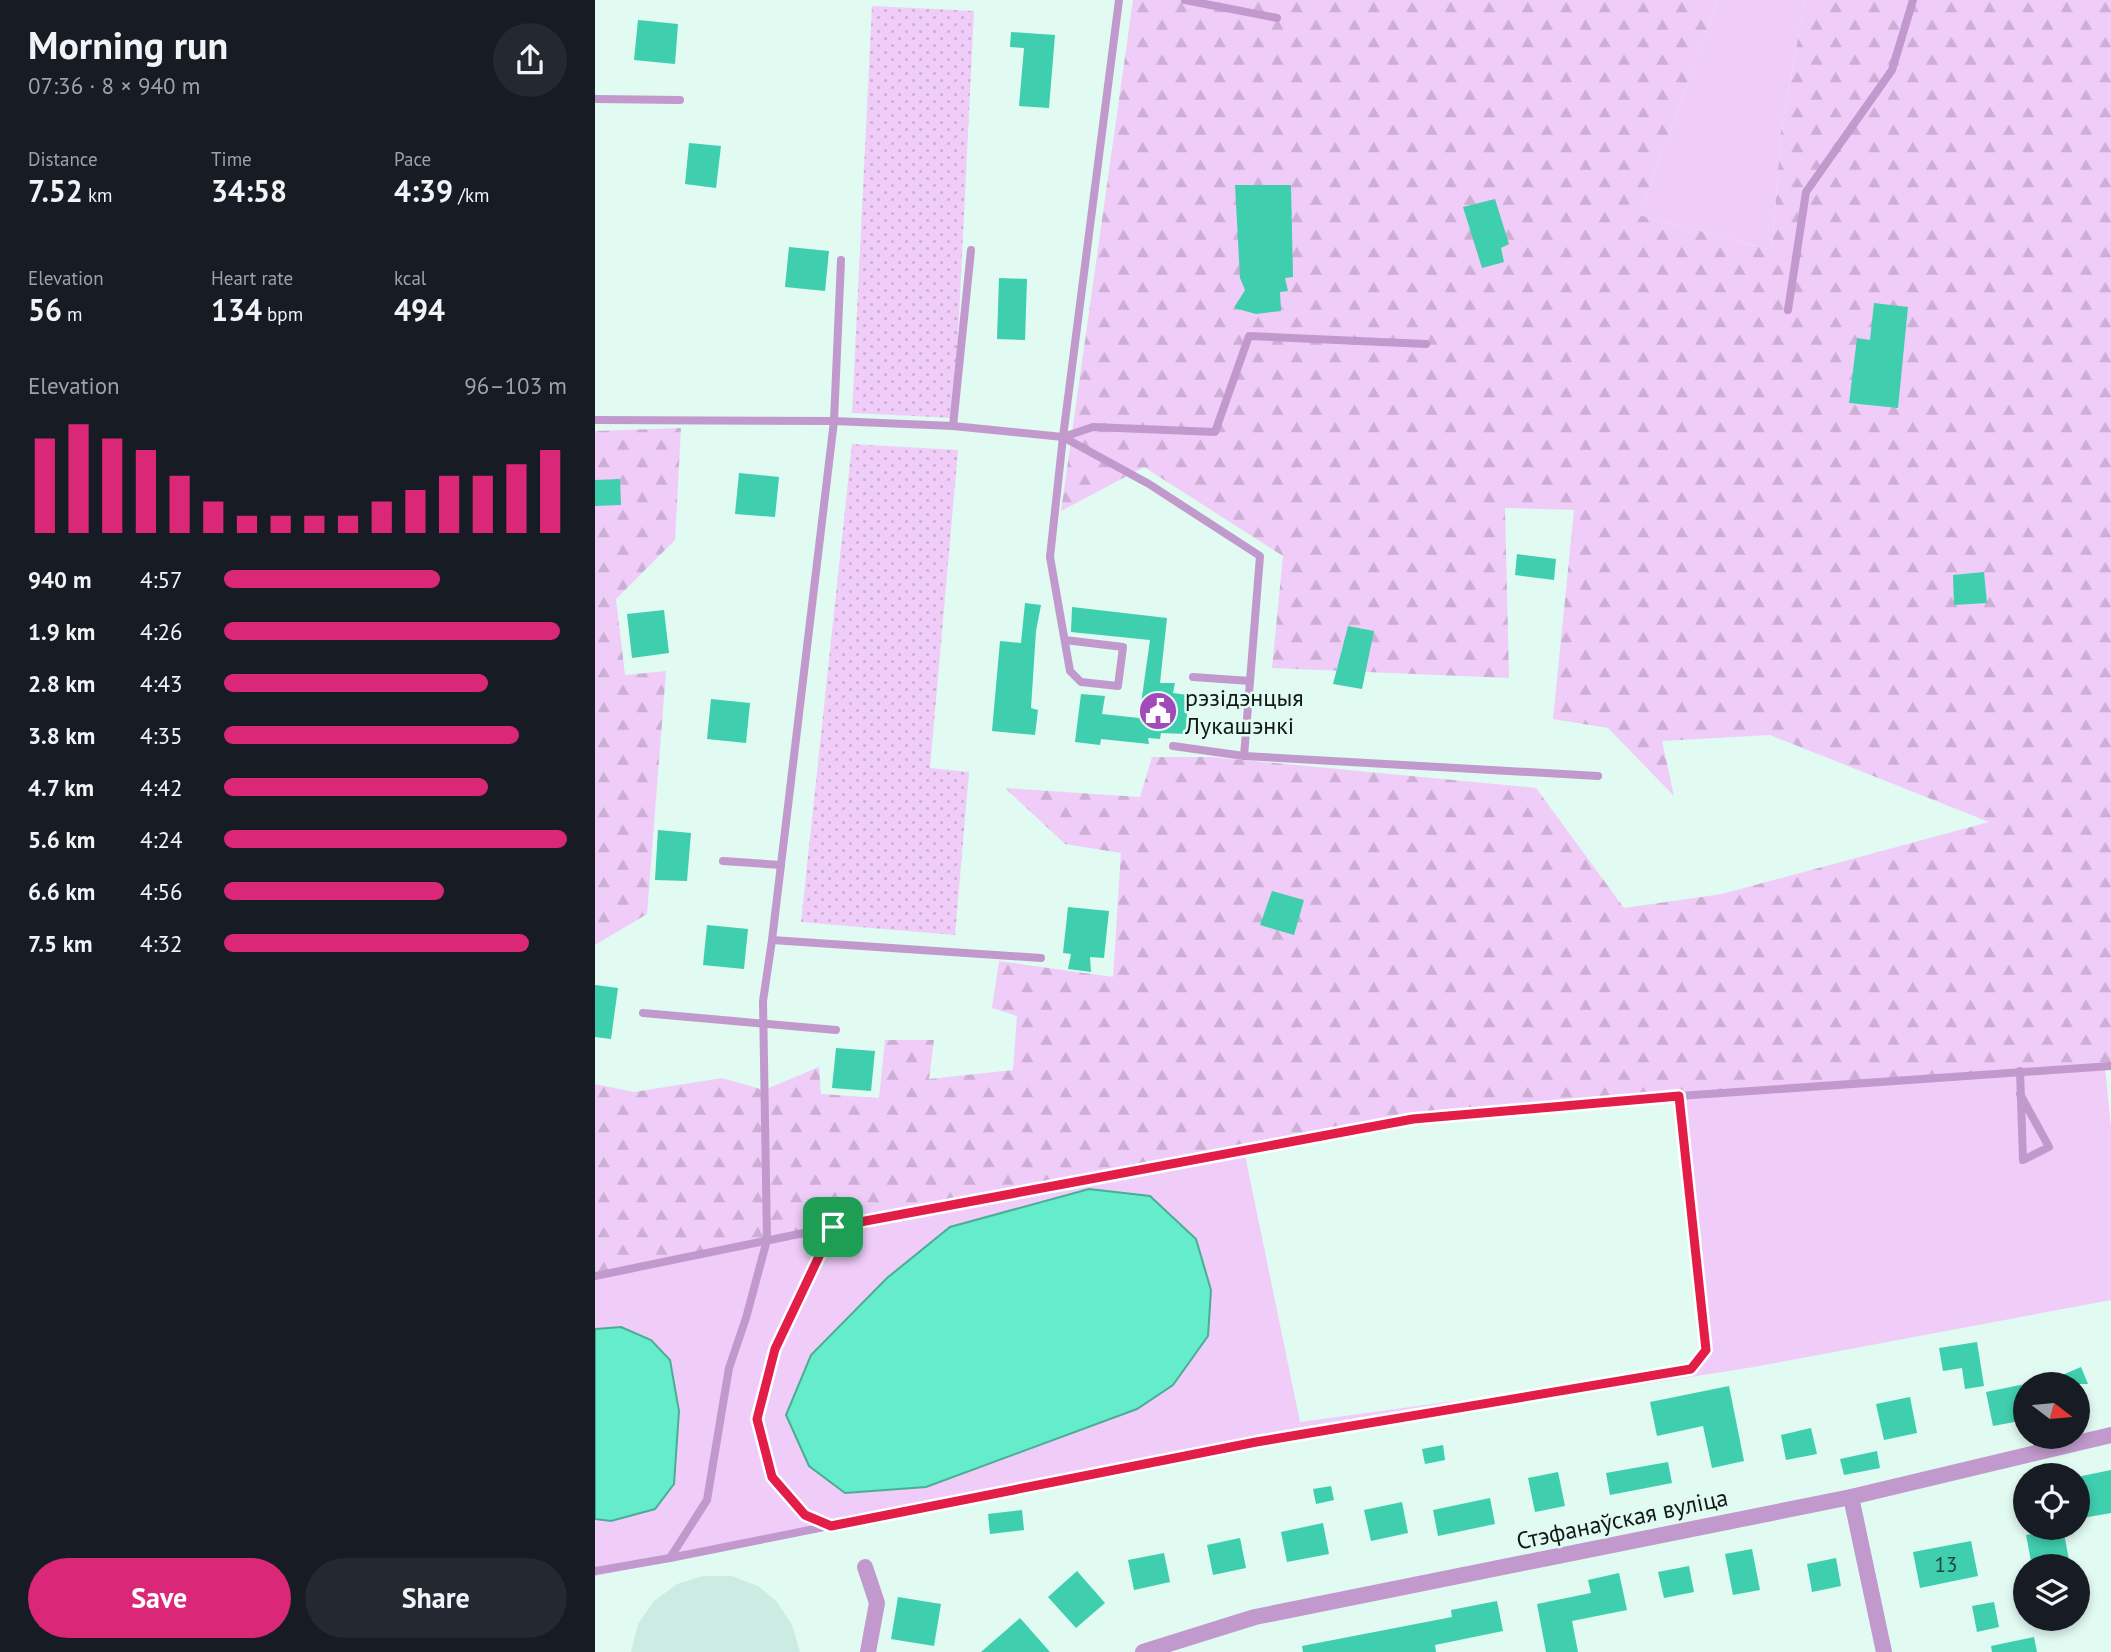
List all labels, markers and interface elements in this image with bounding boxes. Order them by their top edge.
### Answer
text: Morning run [28,20,228,69]
button: share [493,23,567,97]
text: 07:36 · 8 × 940 m [28,71,200,100]
text: Distance [28,147,98,171]
text: Time [211,147,252,171]
text: Pace [394,147,431,171]
text: 7.52 [28,171,83,210]
text: 34:58 [211,171,287,210]
text: 4:39 [394,171,453,210]
text: km [83,183,112,207]
text: /km [453,183,489,207]
text: Elevation [28,266,104,290]
text: Heart rate [211,266,293,290]
text: kcal [394,266,426,290]
text: 56 [28,290,62,329]
text: 134 [211,290,262,329]
text: 494 [394,290,445,329]
text: m [62,302,83,326]
text: bpm [262,302,303,326]
text: Elevation [28,371,120,400]
text: 96–103 m [464,371,567,400]
text: 940 m [28,565,91,594]
text: 4:57 [140,565,183,594]
text: 1.9 km [28,617,95,646]
text: 4:26 [140,617,183,646]
text: 2.8 km [28,669,95,698]
text: 4:43 [140,669,183,698]
place label: рэзідэнцыя Лукашэнкі [1184,682,1304,741]
public building icon: рэзідэнцыя Лукашэнкі [1137,690,1179,732]
text: 3.8 km [28,721,95,750]
text: 4:35 [140,721,183,750]
text: 4.7 km [28,773,94,802]
text: 4:42 [140,773,183,802]
text: 5.6 km [28,825,95,854]
text: 4:24 [140,825,183,854]
text: 6.6 km [28,877,95,906]
text: 4:56 [140,877,183,906]
text: 7.5 km [28,929,93,958]
text: 4:32 [140,929,183,958]
pin [803,1197,863,1257]
icon: arrive [814,1208,852,1246]
north arrow [2013,1372,2089,1449]
map controls [2013,1372,2090,1631]
button: locate [2013,1463,2090,1540]
street label: Стэфанаўская вуліца [1513,1481,1731,1557]
house number: 13 [1935,1551,1957,1578]
button: layers [2013,1554,2090,1631]
button: Save [28,1558,291,1638]
button: Share [305,1558,567,1638]

